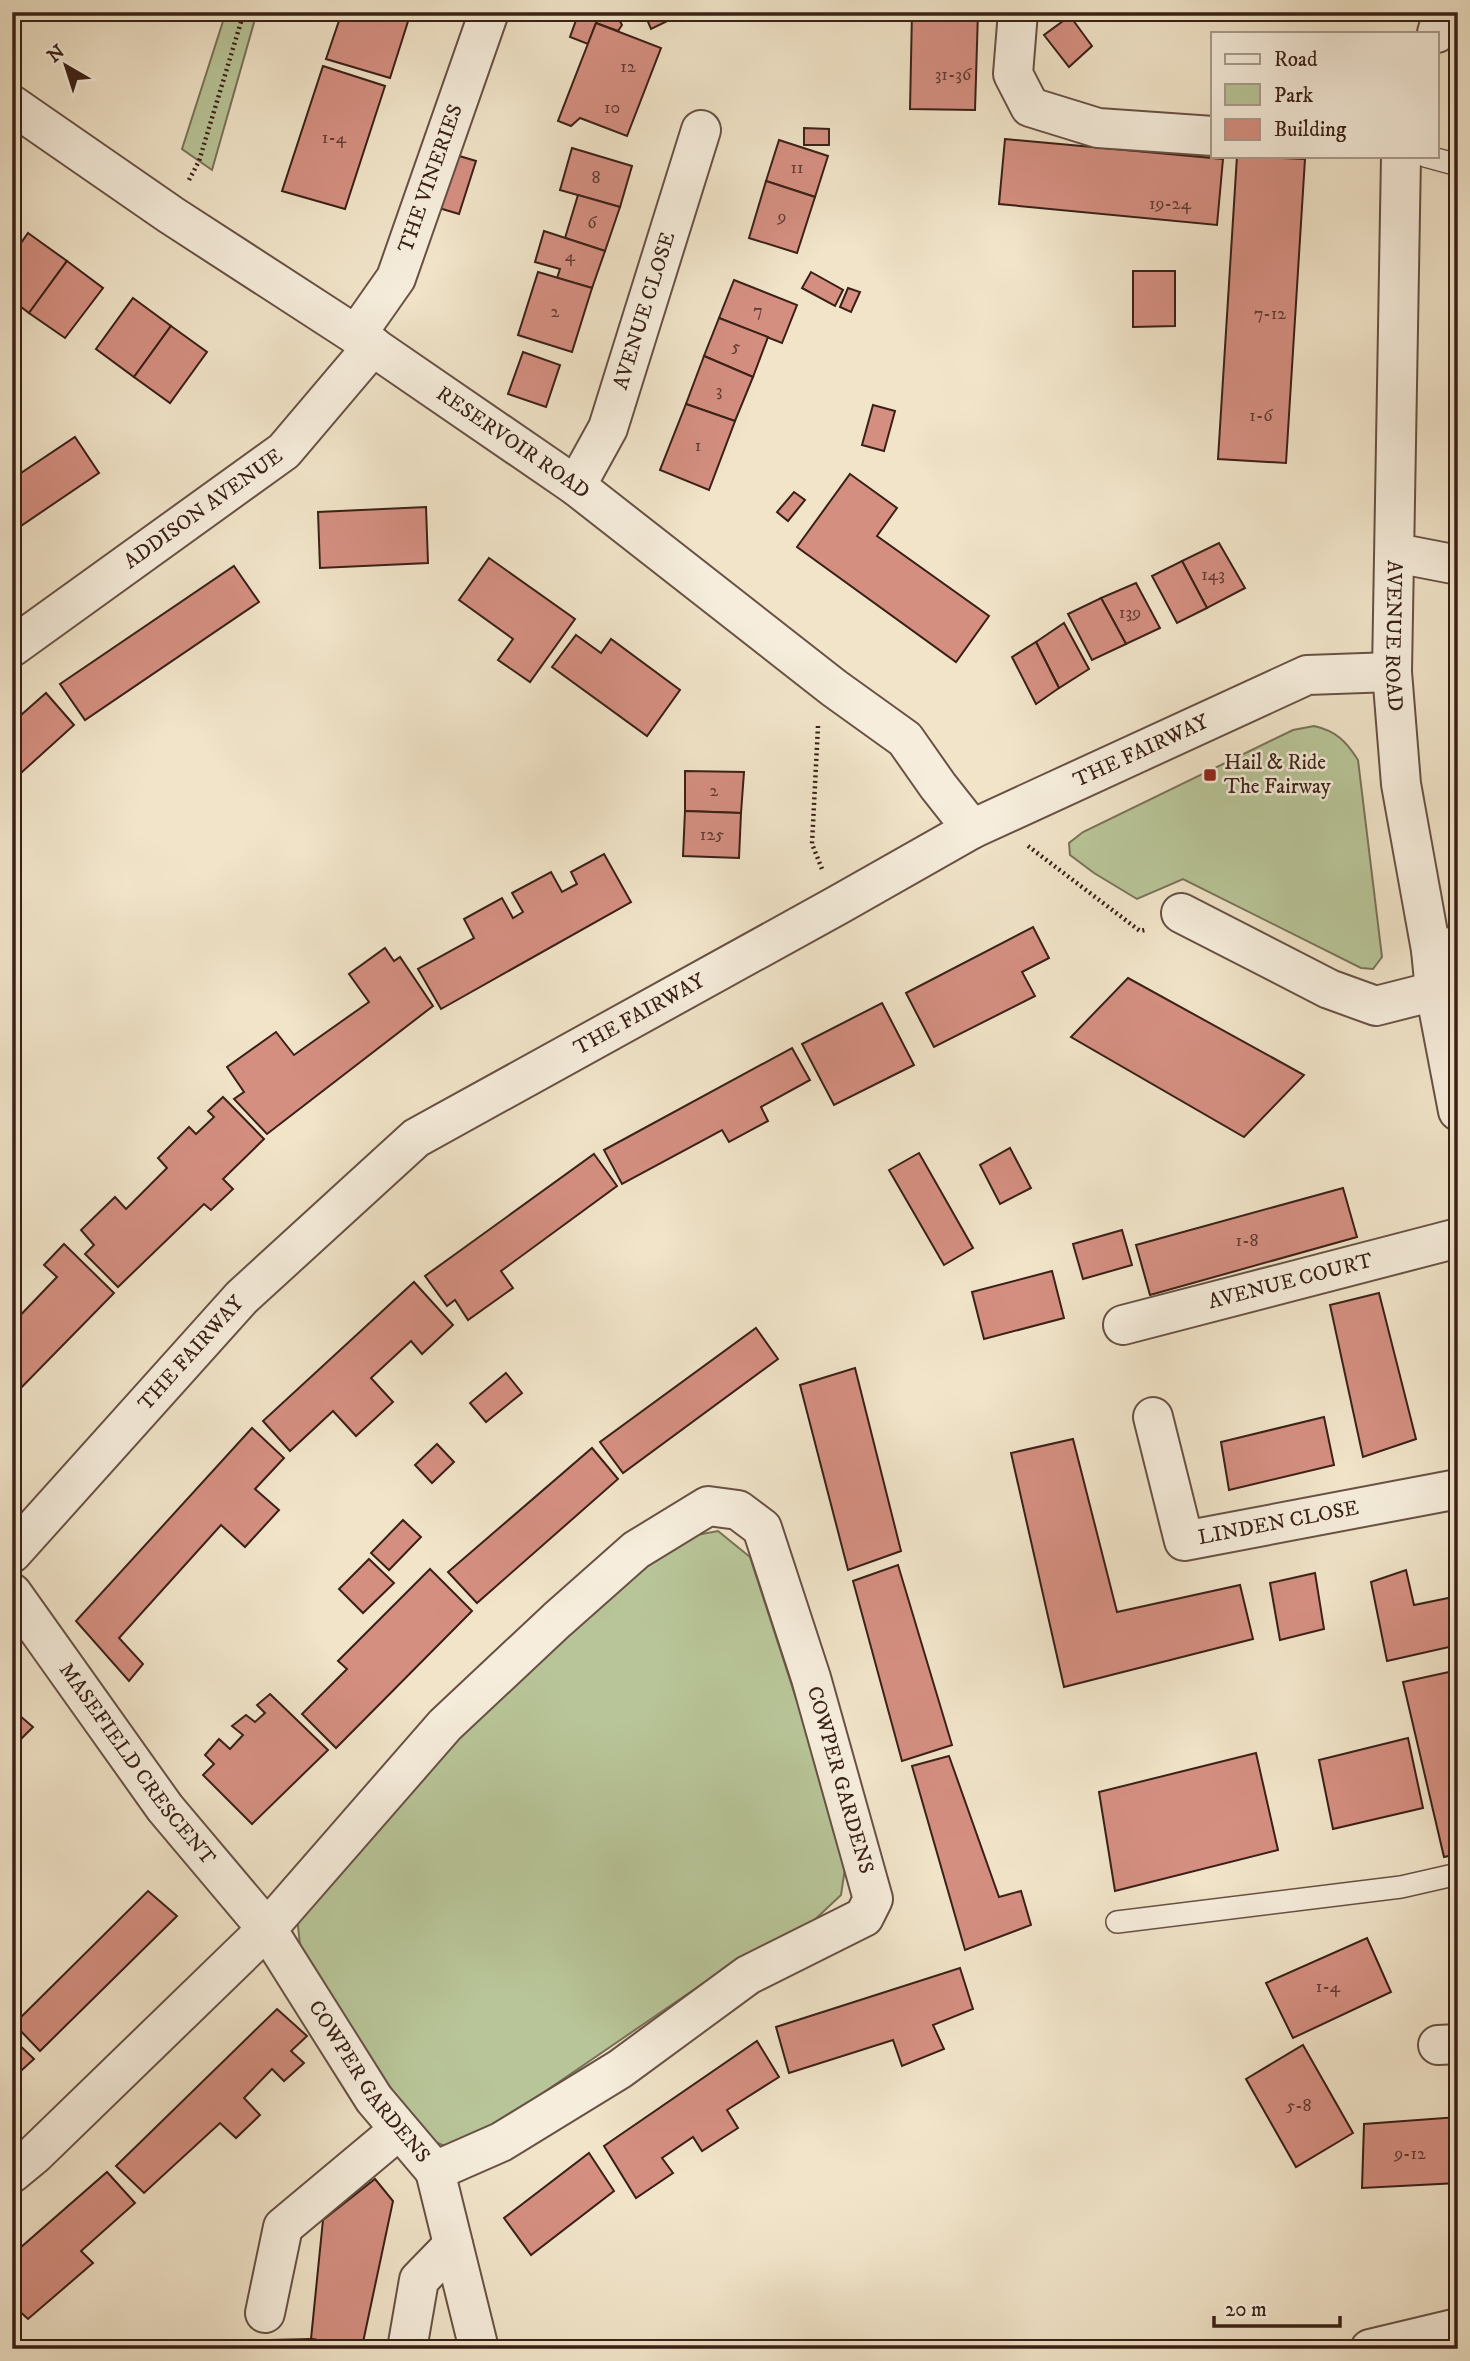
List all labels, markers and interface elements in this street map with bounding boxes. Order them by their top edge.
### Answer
north arrow [32,32,102,102]
legend [1211,32,1438,158]
text: N [43,40,70,68]
text: Road [1274,47,1318,73]
house number: 12 [620,56,636,78]
house number: 31-36 [935,64,972,86]
text: Park [1274,83,1314,109]
house number: 10 [604,97,620,119]
street label: THE VINERIES [393,101,469,256]
text: Building [1274,117,1347,143]
house number: 1-4 [322,127,347,149]
house number: 11 [790,157,804,179]
house number: 8 [591,167,601,189]
house number: 19-24 [1149,193,1192,215]
house number: 9 [777,206,786,228]
house number: 6 [587,212,597,234]
street label: AVENUE CLOSE [608,229,681,393]
house number: 4 [565,245,576,267]
house number: 7 [753,300,763,322]
house number: 2 [551,301,560,323]
house number: 7-12 [1254,303,1286,325]
house number: 5 [732,336,741,358]
house number: 3 [716,380,722,402]
street label: RESERVOIR ROAD [431,381,595,505]
house number: 1-6 [1249,405,1273,427]
house number: 1 [695,435,701,457]
street label: ADDISON AVENUE [119,443,288,575]
street label: AVENUE ROAD [1379,560,1408,713]
house number: 143 [1201,564,1225,586]
house number: 139 [1119,602,1141,624]
street label: THE FAIRWAY [1069,709,1213,794]
place label: Hail & Ride The Fairway [1224,750,1332,800]
marker: Hail & Ride The Fairway [1202,767,1218,783]
house number: 2 [710,780,719,802]
house number: 125 [700,824,724,846]
street label: THE FAIRWAY [569,968,710,1061]
house number: 1-8 [1236,1230,1258,1252]
street label: AVENUE COURT [1206,1248,1375,1315]
street label: THE FAIRWAY [133,1290,250,1417]
street label: LINDEN CLOSE [1196,1495,1361,1551]
street label: MASEFIELD CRESCENT [53,1658,221,1871]
street label: COWPER GARDENS [801,1683,879,1877]
house number: 1-4 [1316,1976,1341,1998]
street label: COWPER GARDENS [302,1996,436,2168]
house number: 5-8 [1286,2095,1312,2117]
house number: 9-12 [1393,2143,1426,2165]
scale bar [1214,2284,1340,2328]
text: 20 m [1225,2297,1267,2323]

